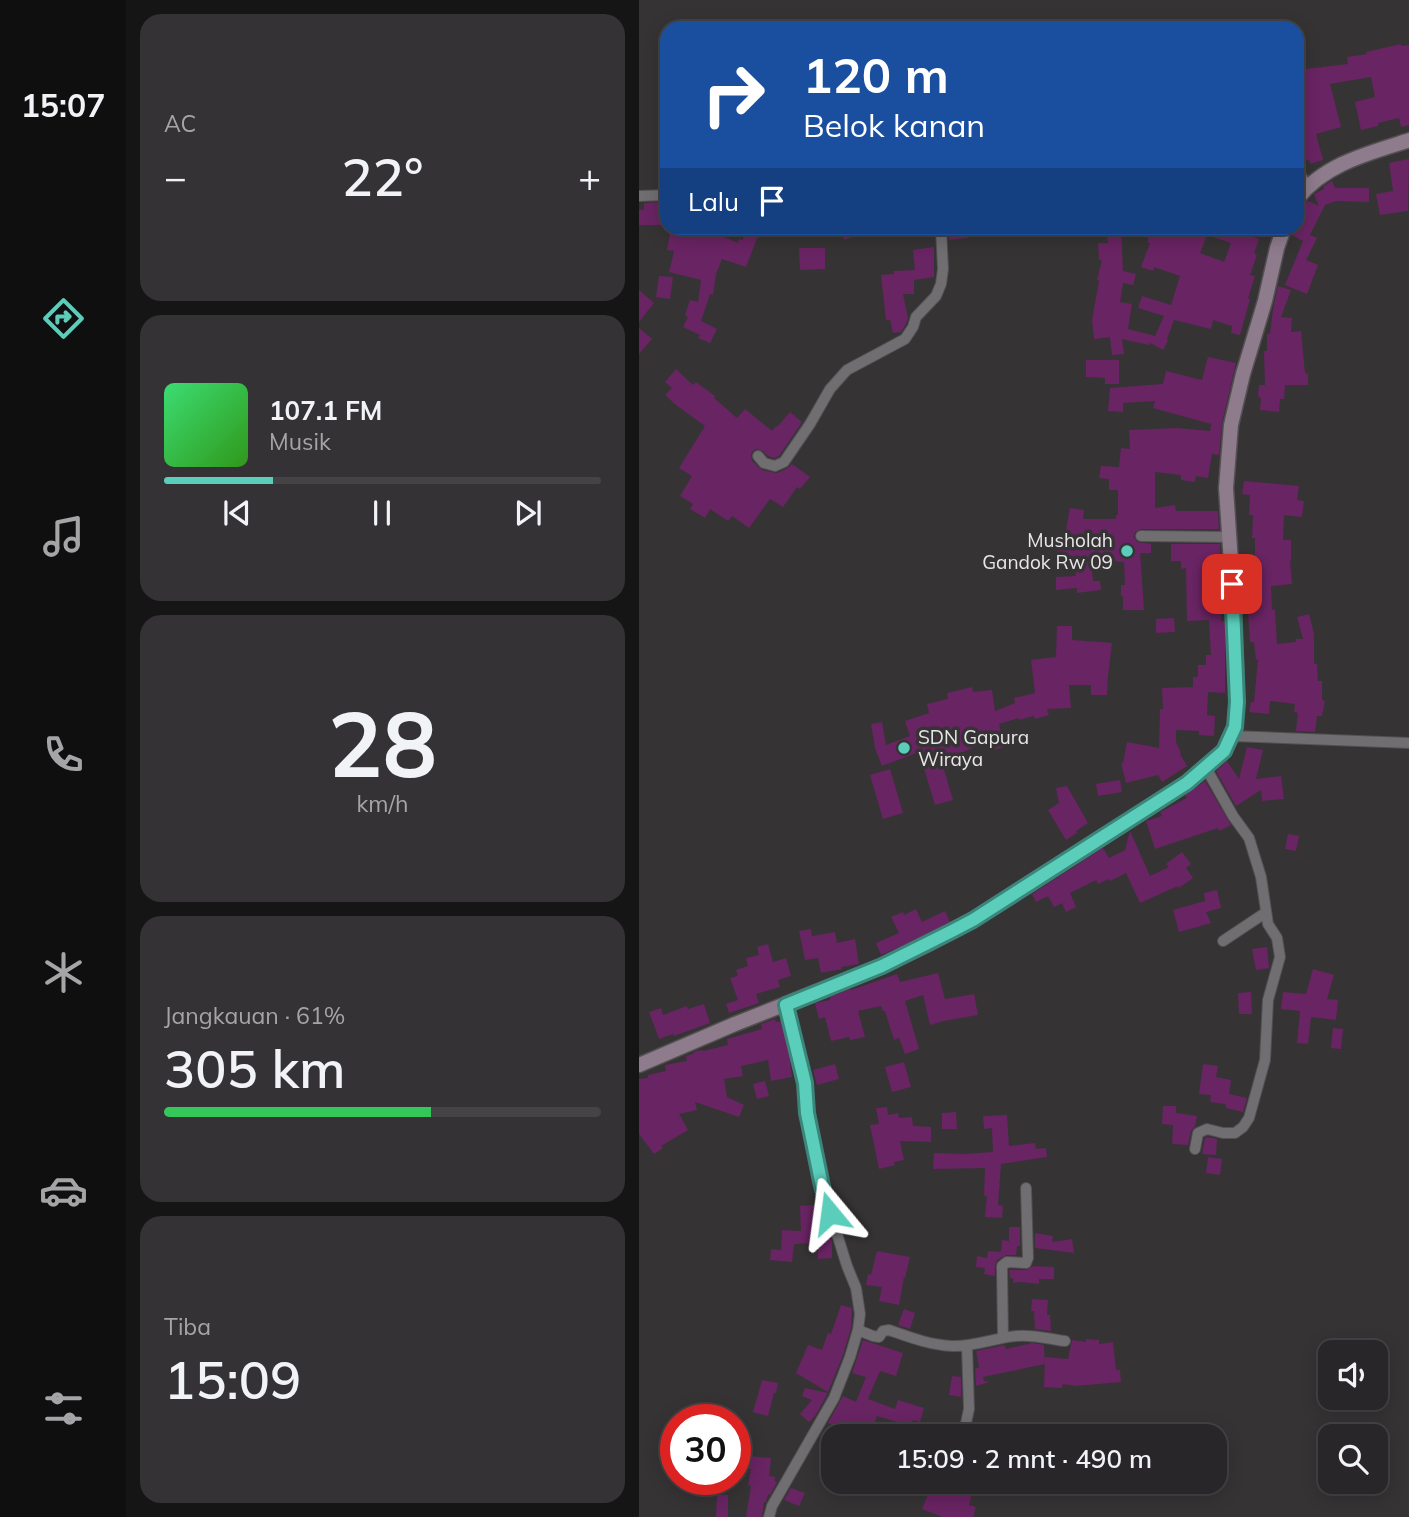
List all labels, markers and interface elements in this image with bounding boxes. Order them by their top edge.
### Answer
text: 120 m [803,44,949,105]
icon: right [688,49,779,140]
text: 15:07 [21,85,105,125]
text: Belok kanan [803,105,985,145]
text: AC [164,109,196,138]
text: 22° [342,144,423,209]
text: − [164,153,187,201]
text: + [578,153,601,201]
icon: arrive [753,182,791,220]
text: Lalu [688,185,739,218]
icon: directions [39,294,88,343]
text: 107.1 FM [269,394,382,427]
text: Musik [269,427,331,456]
icon: previous [218,494,256,532]
icon: pause [363,494,401,532]
icon: next [509,494,547,532]
icon: music [39,512,88,561]
place label: Musholah Gandok Rw 09 [982,528,1113,574]
marker: Musholah Gandok Rw 09 [1119,543,1135,559]
pin [1202,554,1262,614]
icon: arrive [1213,565,1251,603]
text: 28 [328,686,437,800]
place label: SDN Gapura Wiraya [918,725,1029,771]
icon: phone [39,730,88,779]
marker: SDN Gapura Wiraya [896,740,912,756]
text: km/h [356,789,409,818]
icon: climate [39,948,88,997]
text: Jangkauan · 61% [164,1001,345,1030]
text: 305 km [164,1036,345,1101]
icon: car [39,1166,88,1215]
position arrow [793,1176,867,1250]
text: Tiba [164,1312,211,1341]
map controls [1318,1340,1388,1494]
button: sound [1318,1340,1388,1410]
text: 15:09 [164,1347,301,1412]
icon: filters [39,1384,88,1433]
speed limit sign: 30 [660,1404,751,1495]
button: search [1318,1424,1388,1494]
text: 15:09 · 2 mnt · 490 m [896,1442,1152,1475]

